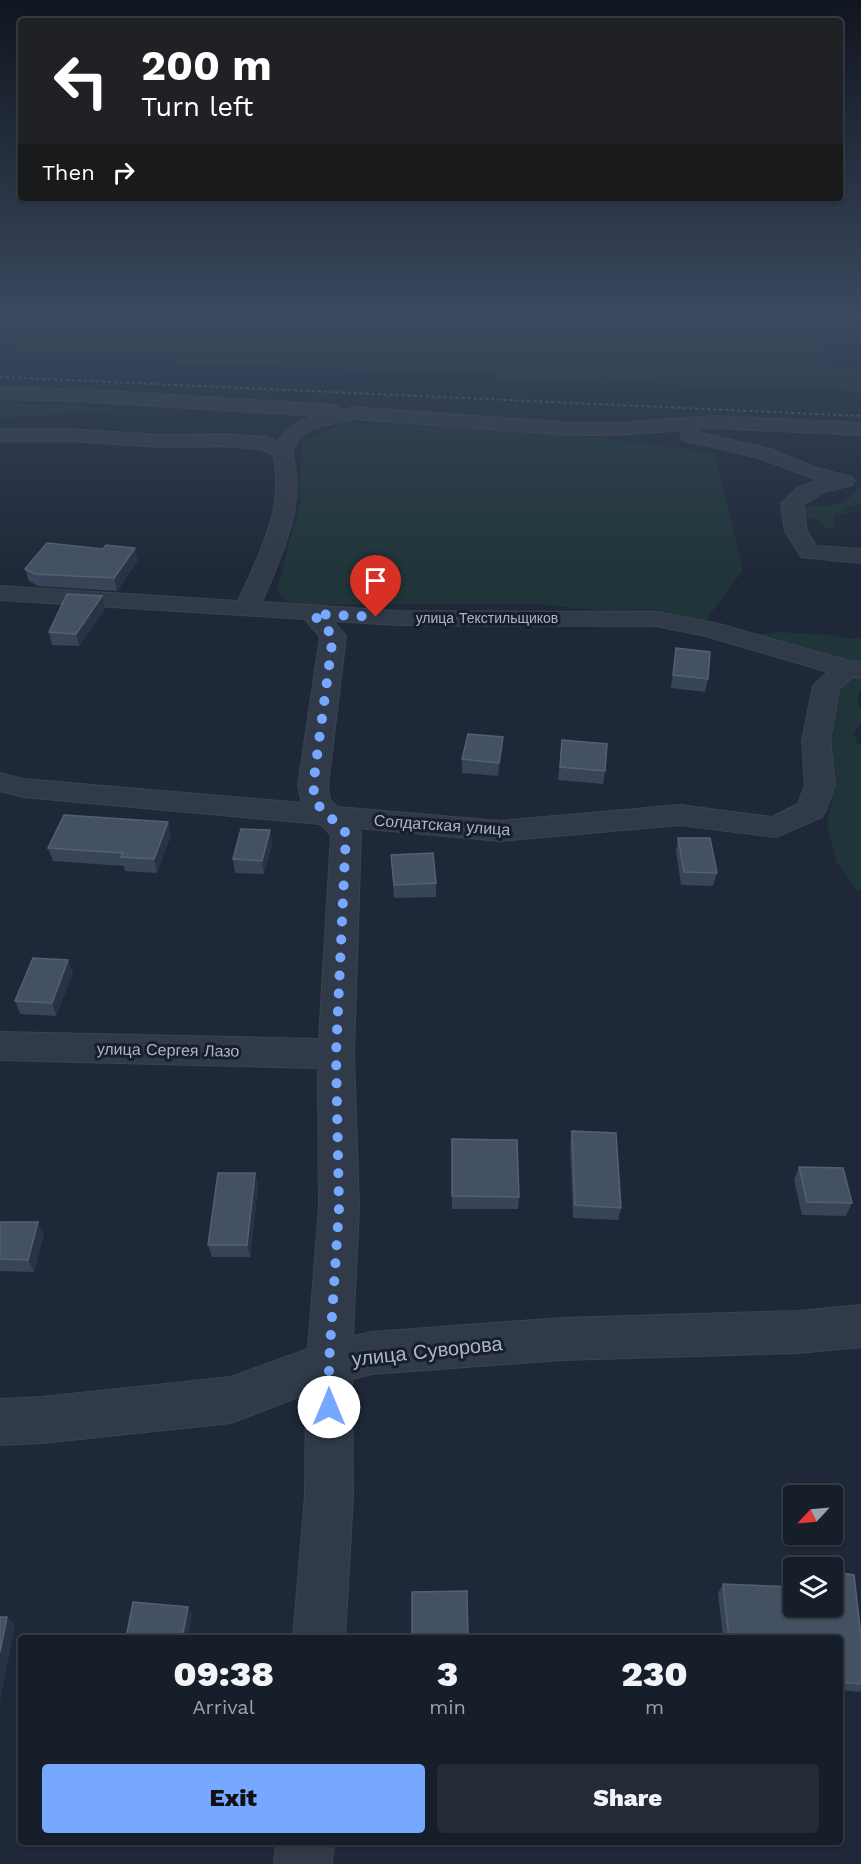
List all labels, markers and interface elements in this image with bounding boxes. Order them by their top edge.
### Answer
text: 200 m [141,41,272,90]
icon: left [42,42,120,120]
text: Turn left [141,91,253,123]
icon: right [107,156,140,189]
text: Then [42,160,95,185]
pin [350,555,401,617]
icon: arrive [359,564,392,597]
street label: улица Текстильщиков [416,610,558,626]
street label: Солдатская улица [373,811,511,839]
street label: улица Сергея Лазо [97,1039,240,1061]
street label: улица Суворова [350,1331,504,1371]
position arrow [297,1375,361,1439]
north arrow [783,1485,843,1545]
map controls [783,1485,843,1617]
button: layers [783,1557,843,1617]
text: 09:38 [173,1653,274,1695]
text: 3 [437,1653,458,1695]
text: 230 [621,1653,688,1695]
text: Arrival [192,1695,255,1719]
text: min [429,1695,466,1719]
text: m [645,1695,664,1719]
button: Exit [42,1764,425,1833]
button: Share [437,1764,819,1833]

